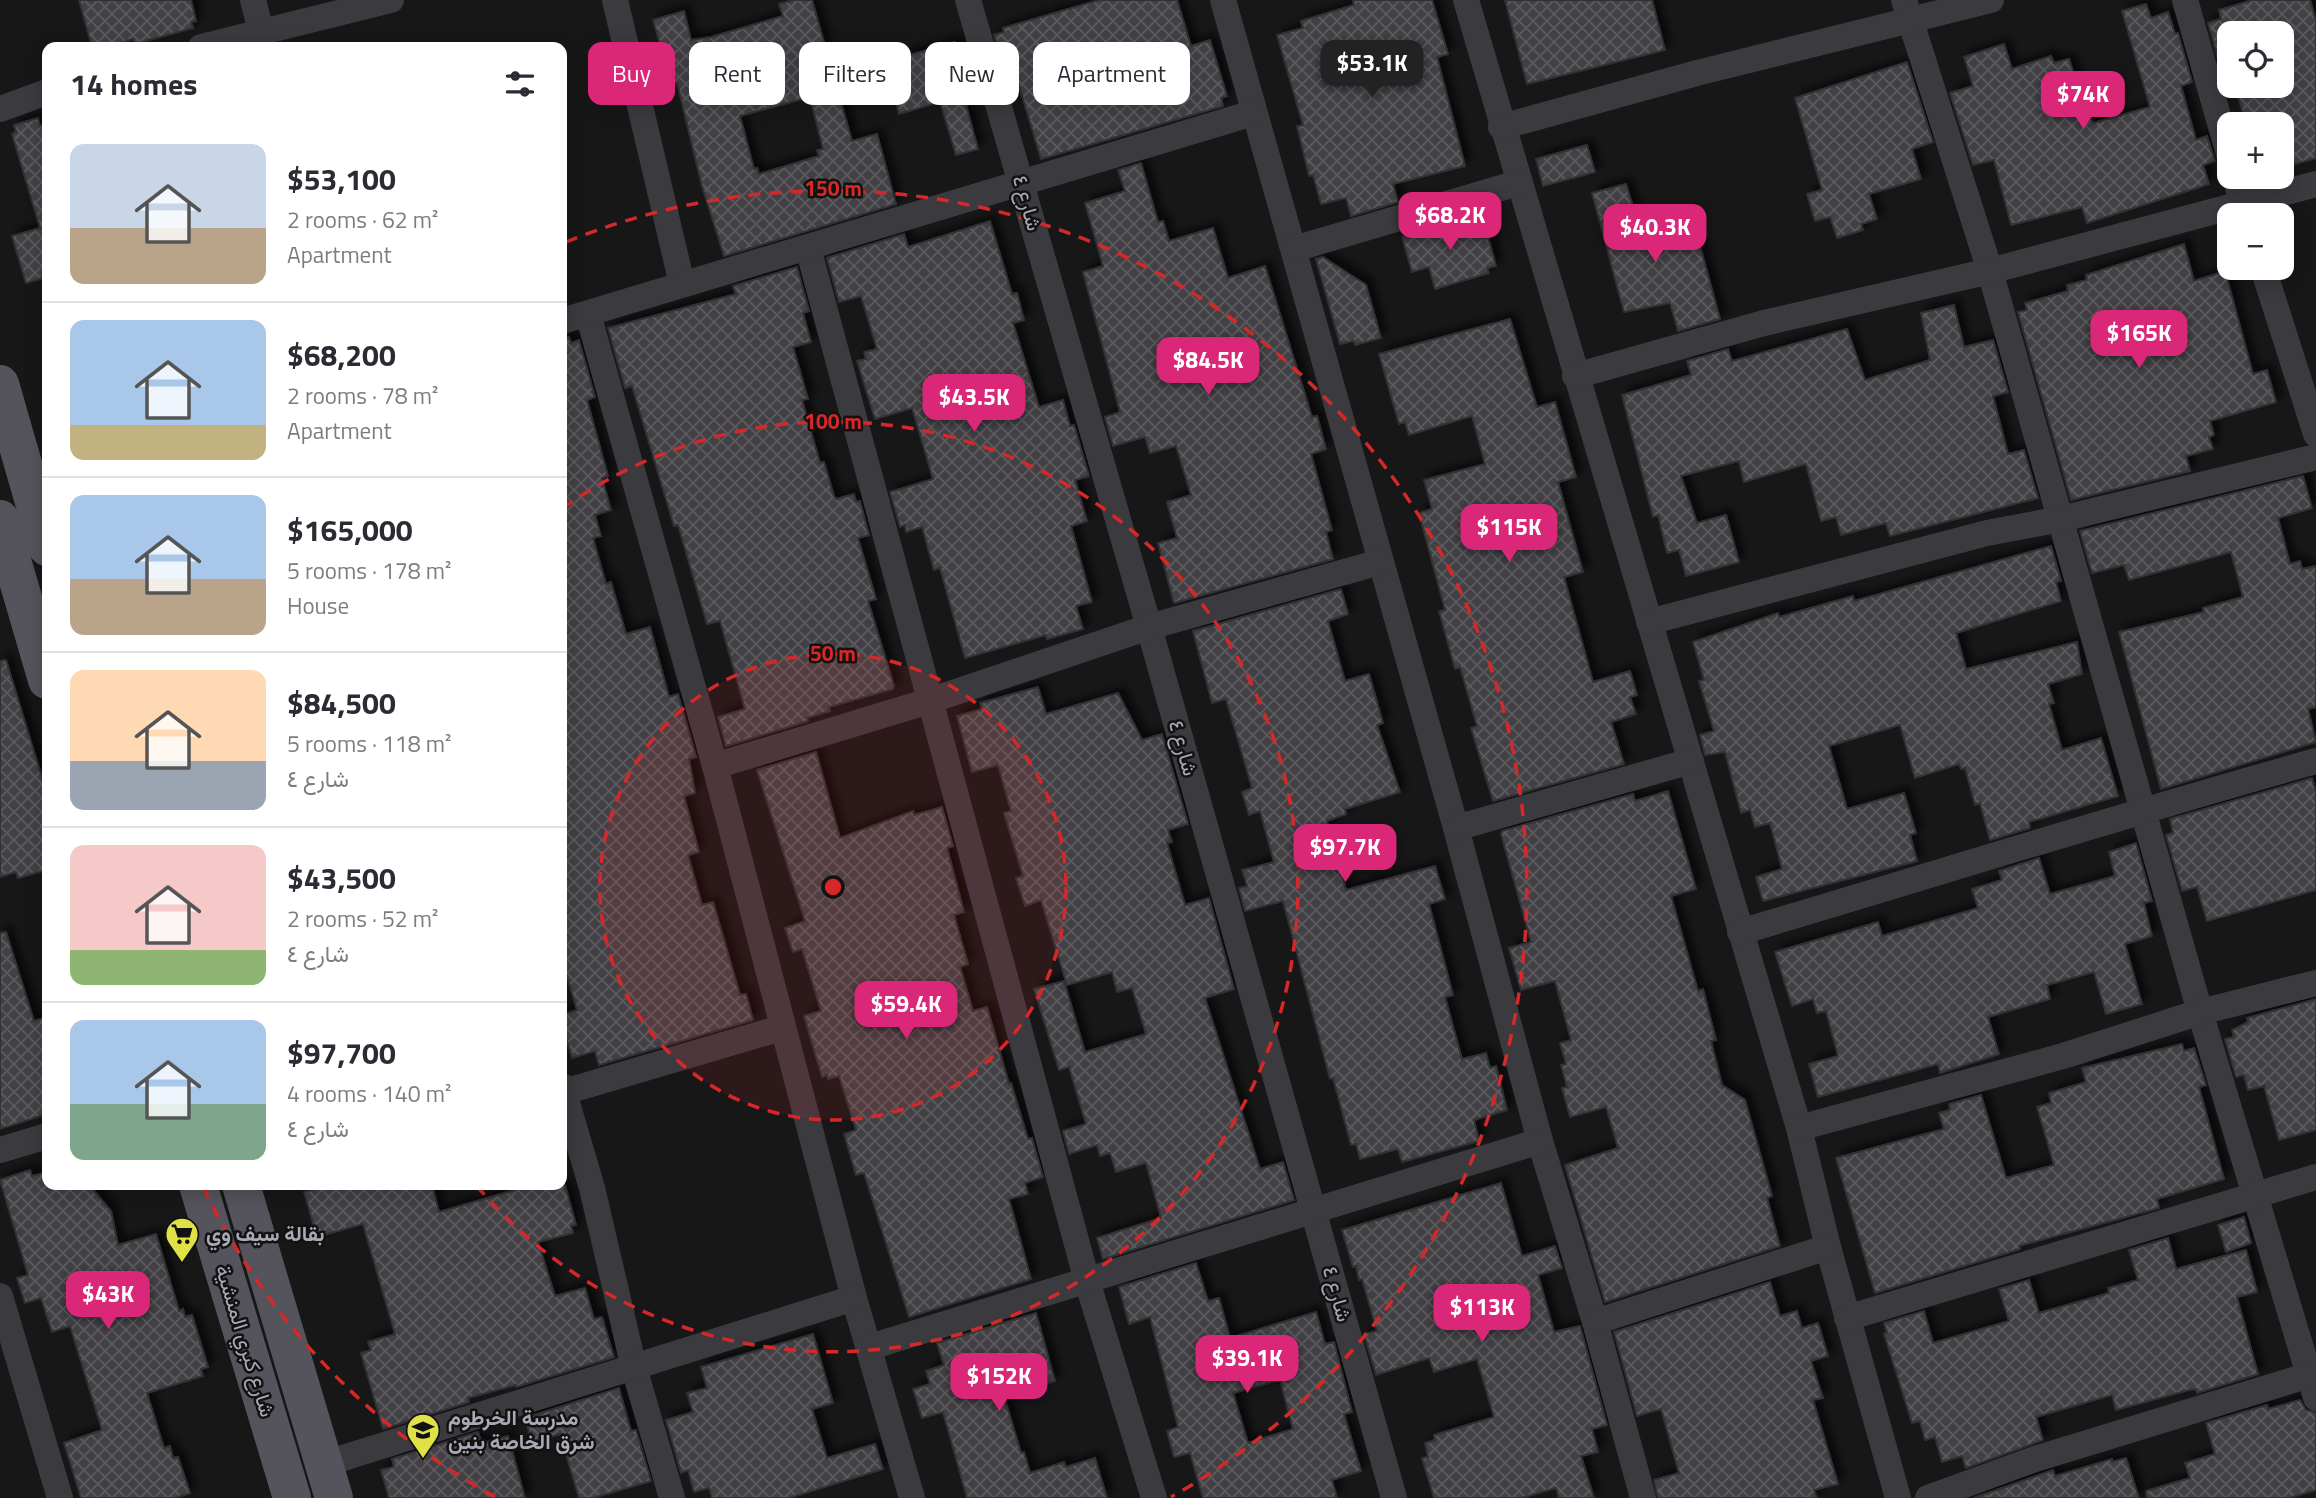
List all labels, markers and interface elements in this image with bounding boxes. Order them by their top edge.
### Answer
map controls [2217,21,2294,280]
button: locate [2217,21,2294,98]
pin: $53.1K [1315,41,1429,100]
chip: Buy [588,42,675,105]
chip: Rent [689,42,785,105]
chip: Filters [799,42,911,105]
chip: New [925,42,1019,105]
chip: Apartment [1033,42,1190,105]
text: $53.1K [1336,45,1408,80]
text: 14 homes [70,61,197,107]
icon: filters [501,65,539,103]
pin: $74K [2042,72,2124,131]
text: $74K [2057,76,2109,111]
button: + [2217,112,2294,189]
text: $53,100 [287,156,396,202]
street label: شارع ٤ [1005,171,1051,234]
icon: home [126,172,210,256]
text: 150 m [804,172,862,204]
pin: $68.2K [1393,192,1507,252]
text: $68.2K [1414,197,1486,232]
text: 2 rooms · 62 m² [287,202,438,237]
button: − [2217,203,2294,280]
pin: $40.3K [1598,204,1712,264]
text: $40.3K [1619,209,1691,244]
text: Apartment [287,237,392,272]
pin: $165K [2090,310,2188,370]
text: $165K [2106,315,2172,350]
text: $68,200 [287,332,396,378]
pin: $84.5K [1151,338,1265,397]
text: $84.5K [1172,342,1244,377]
icon: home [126,348,210,432]
pin: $43.5K [917,374,1031,434]
text: 2 rooms · 78 m² [287,378,438,413]
text: $43.5K [938,379,1010,414]
text: 100 m [804,405,862,437]
text: Apartment [287,413,392,448]
pin: $115K [1460,504,1558,564]
text: $165,000 [287,507,413,553]
text: $115K [1476,509,1542,544]
icon: home [126,523,210,607]
text: 5 rooms · 178 m² [287,553,451,588]
text: House [287,588,349,623]
text: 50 m [810,637,856,669]
text: $84,500 [287,680,396,726]
icon: home [126,698,210,782]
street label: شارع ٤ [1161,716,1207,779]
text: 5 rooms · 118 m² [287,726,451,761]
text: شارع ٤ [287,761,349,796]
pin: $97.7K [1288,824,1402,884]
text: $97.7K [1309,829,1381,864]
text: $43,500 [287,855,396,901]
icon: home [126,873,210,957]
centre of rings [821,875,845,899]
text: 2 rooms · 52 m² [287,901,438,936]
text: شارع ٤ [287,936,349,971]
pin: $59.4K [849,982,963,1041]
text: $59.4K [870,986,942,1021]
text: $97,700 [287,1030,396,1076]
icon: home [126,1048,210,1132]
text: 4 rooms · 140 m² [287,1076,451,1111]
text: شارع ٤ [287,1111,349,1146]
supermarket icon: بقالة سيف وي [163,1215,201,1264]
place label: بقالة سيف وي [206,1217,324,1251]
street label: شارع كبري المنشية [206,1261,284,1421]
street label: شارع ٤ [1315,1262,1361,1325]
pin: $43K [67,1272,149,1331]
text: $43K [82,1276,134,1311]
pin: $113K [1433,1284,1531,1344]
text: $113K [1449,1289,1515,1324]
pin: $39.1K [1190,1336,1304,1395]
text: $39.1K [1211,1340,1283,1375]
pin: $152K [950,1354,1048,1413]
text: $152K [966,1358,1032,1393]
place label: مدرسة الخرطوم شرق الخاصة بنين [448,1401,595,1457]
school or university icon: مدرسة الخرطوم شرق الخاصة بنين [404,1411,442,1460]

